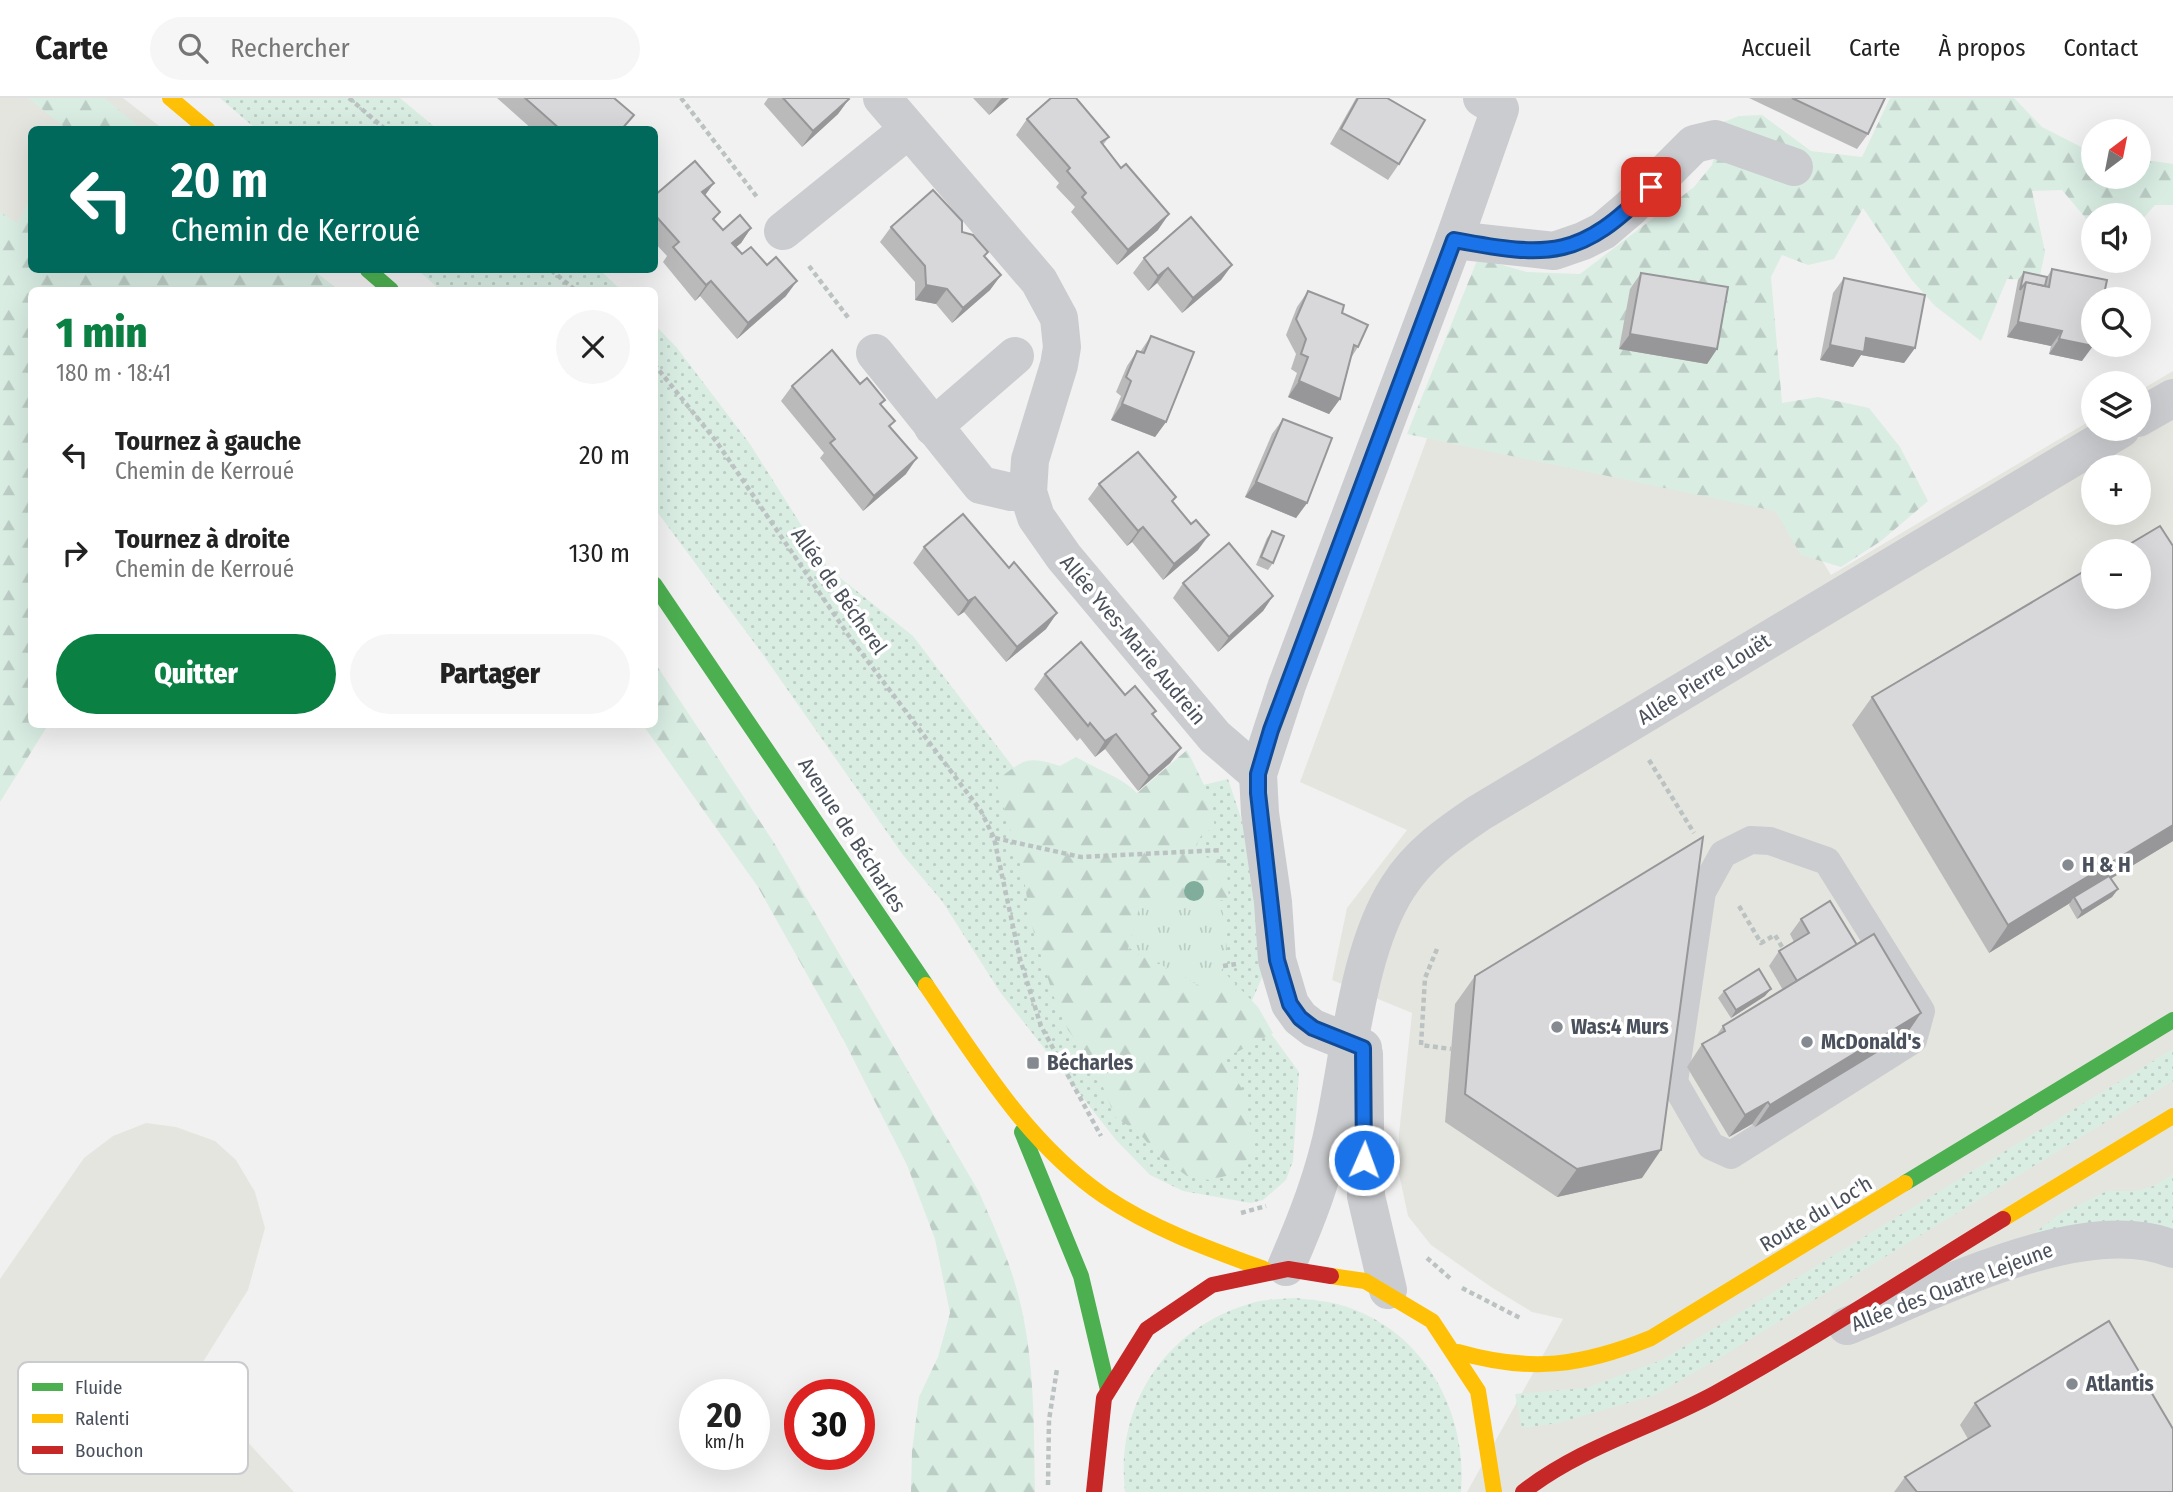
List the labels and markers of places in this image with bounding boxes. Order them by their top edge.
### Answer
pin [1621,157,1681,217]
place label: H & H [2082,852,2131,878]
marker: H & H [2060,857,2076,873]
place label: Was:4 Murs [1571,1014,1669,1040]
marker: Was:4 Murs [1549,1019,1565,1035]
place label: McDonald's [1821,1029,1921,1055]
marker: McDonald's [1799,1034,1815,1050]
place label: Bécharles [1047,1050,1133,1076]
marker: Bécharles [1025,1055,1041,1071]
place label: Atlantis [2085,1371,2154,1397]
marker: Atlantis [2064,1376,2080,1392]

